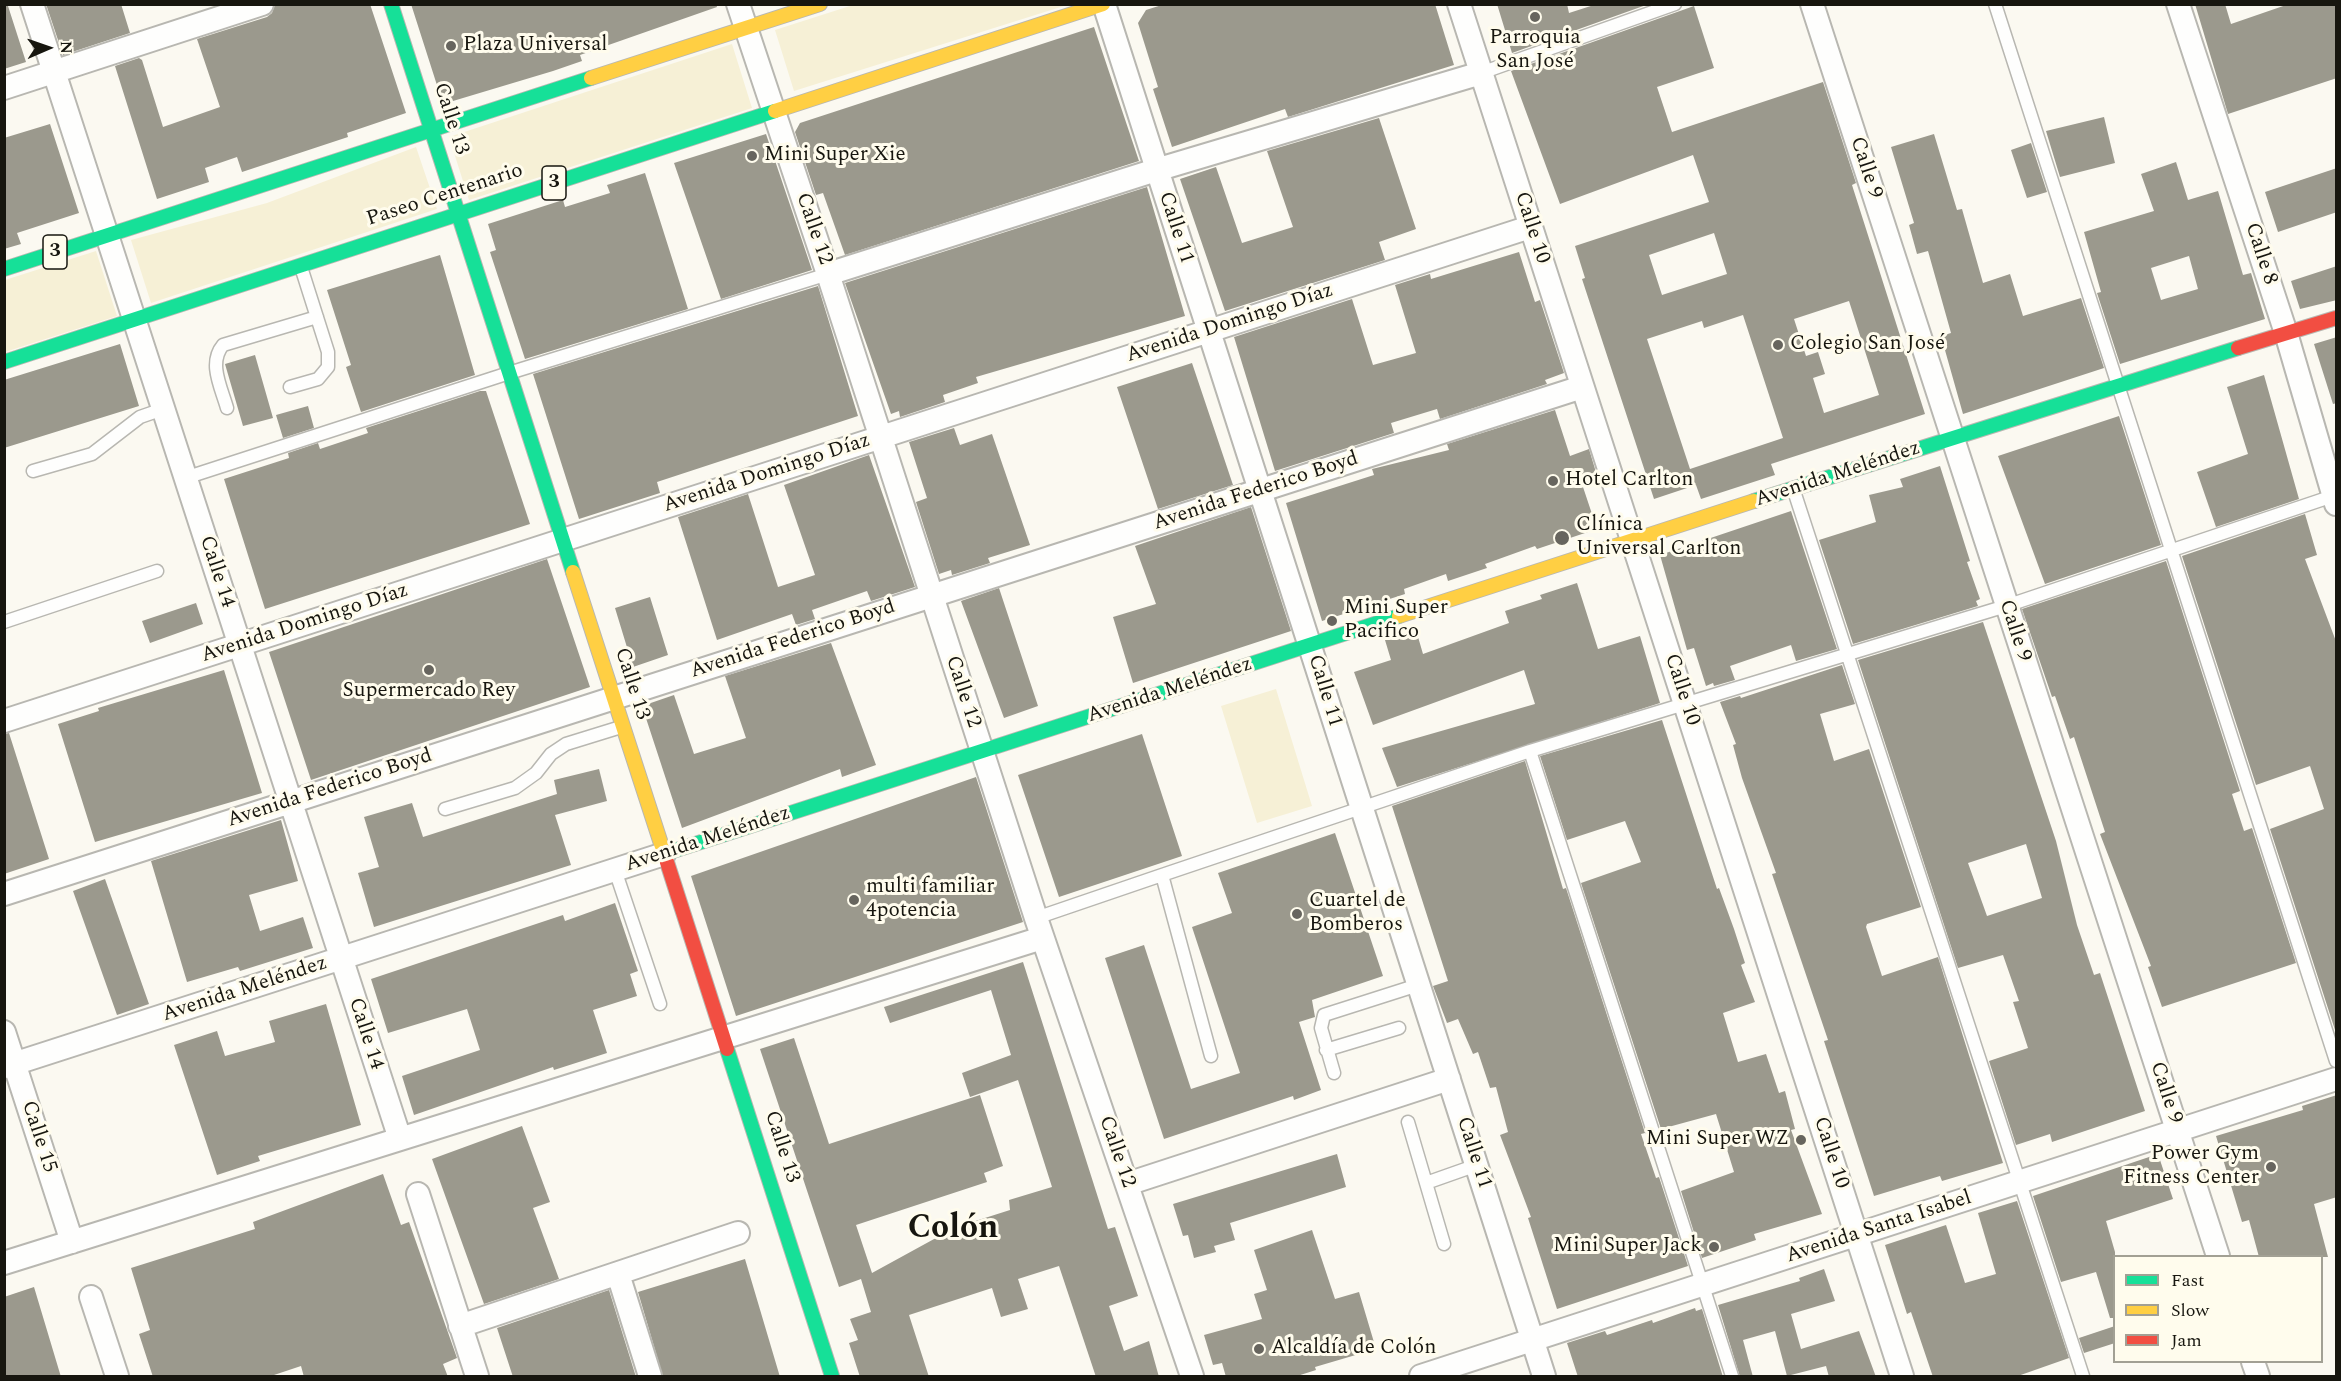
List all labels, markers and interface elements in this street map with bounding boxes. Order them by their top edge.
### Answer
marker: Parroquia San José [1528,10,1542,24]
north arrow [18,18,78,78]
place label: Parroquia San José [1489,26,1581,76]
place label: Plaza Universal [463,33,608,59]
marker: Plaza Universal [444,39,458,53]
text: N [54,40,78,54]
street label: Calle 13 [427,80,473,158]
street label: Calle 9 [1843,134,1887,202]
place label: Mini Super Xie [764,143,906,169]
marker: Mini Super Xie [745,149,759,163]
street label: Paseo Centenario [364,159,526,233]
road number: 3 [542,166,566,200]
street label: Calle 11 [1152,189,1198,267]
street label: Calle 10 [1508,189,1554,267]
street label: Calle 12 [789,190,837,268]
street label: Calle 8 [2238,220,2282,288]
road number: 3 [43,235,67,269]
street label: Avenida Domingo Díaz [1123,279,1337,369]
place label: Colegio San José [1790,332,1945,358]
marker: Colegio San José [1771,338,1785,352]
street label: Avenida Domingo Díaz [660,429,874,519]
street label: Avenida Meléndez [1752,436,1924,514]
street label: Avenida Federico Boyd [1150,447,1362,537]
place label: Hotel Carlton [1565,468,1693,494]
marker: Hotel Carlton [1546,474,1560,488]
place label: Clínica Universal Carlton [1576,513,1742,563]
marker: Clínica Universal Carlton [1553,529,1571,547]
street label: Calle 14 [193,533,239,611]
street label: Avenida Domingo Díaz [198,579,412,669]
street label: Avenida Federico Boyd [687,595,899,685]
place label: Mini Super Pacifico [1344,596,1448,646]
street label: Calle 9 [1992,597,2036,665]
marker: Mini Super Pacifico [1325,614,1339,628]
street label: Calle 13 [608,645,654,723]
street label: Calle 10 [1658,651,1704,729]
street label: Avenida Meléndez [1084,652,1256,730]
street label: Calle 11 [1301,652,1347,730]
street label: Calle 12 [939,653,985,731]
marker: Supermercado Rey [422,663,436,677]
place label: Supermercado Rey [343,679,515,705]
street label: Avenida Federico Boyd [224,744,436,834]
street label: Avenida Meléndez [622,801,794,879]
place label: multi familiar 4potencia [866,875,995,925]
place label: Cuartel de Bomberos [1309,889,1406,939]
marker: multi familiar 4potencia [847,893,861,907]
marker: Cuartel de Bomberos [1290,907,1304,921]
street label: Avenida Meléndez [159,951,331,1029]
street label: Calle 14 [342,995,388,1073]
street label: Calle 9 [2143,1059,2187,1127]
street label: Calle 15 [15,1098,61,1176]
street label: Calle 13 [758,1108,804,1186]
street label: Calle 12 [1092,1113,1140,1191]
street label: Calle 11 [1450,1114,1496,1192]
street label: Calle 10 [1807,1114,1853,1192]
place label: Mini Super WZ [1646,1127,1789,1153]
marker: Mini Super WZ [1794,1133,1808,1147]
place label: Power Gym Fitness Center [2123,1142,2259,1192]
marker: Power Gym Fitness Center [2264,1160,2278,1174]
street label: Avenida Santa Isabel [1783,1186,1975,1270]
district label: Colón [908,1211,998,1251]
place label: Mini Super Jack [1553,1234,1702,1260]
marker: Mini Super Jack [1707,1240,1721,1254]
legend [2113,1255,2323,1363]
text: Fast [2171,1267,2204,1294]
text: Slow [2171,1297,2209,1324]
text: Jam [2171,1327,2202,1354]
place label: Alcaldía de Colón [1271,1336,1436,1362]
marker: Alcaldía de Colón [1252,1342,1266,1356]

